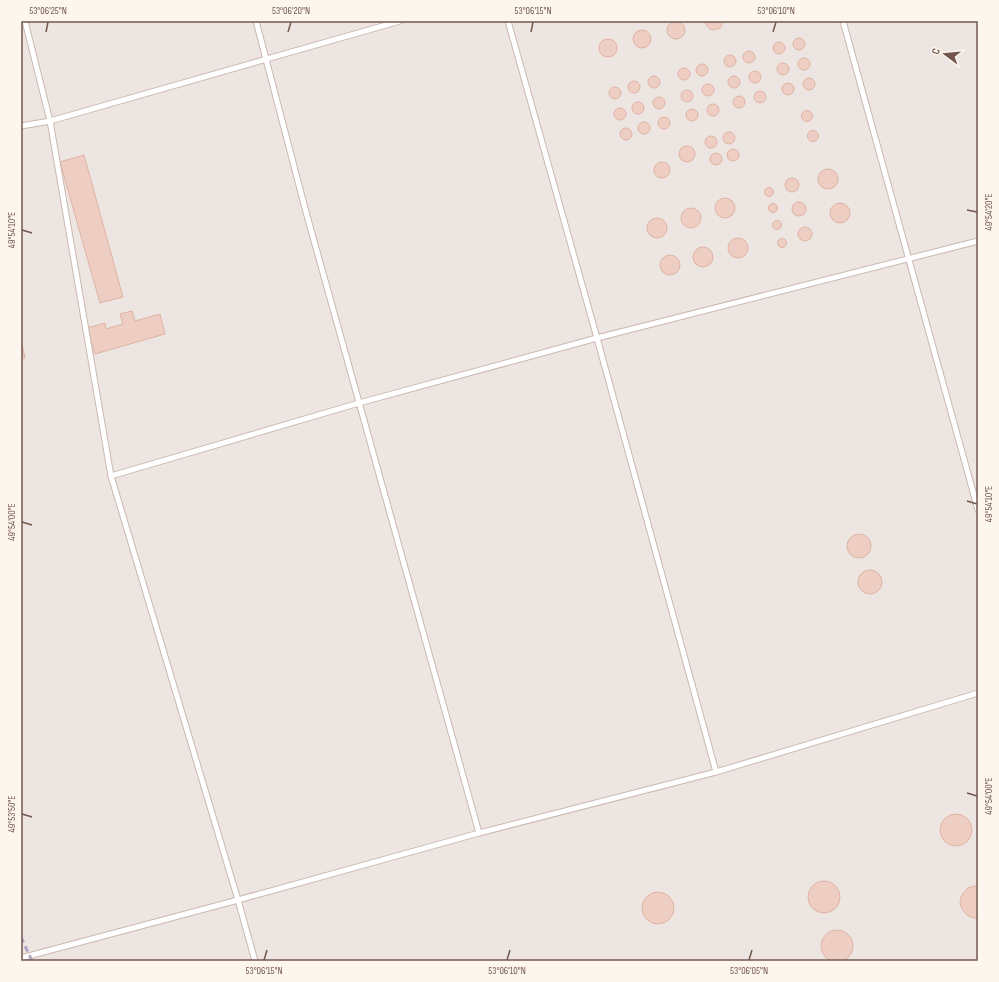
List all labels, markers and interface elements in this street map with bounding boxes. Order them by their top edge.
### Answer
text: 53°06'25"N [29,5,67,17]
text: 53°06'20"N [272,5,310,17]
text: 53°06'15"N [514,5,552,17]
text: 53°06'10"N [757,5,795,17]
north arrow [925,34,965,74]
text: С [929,47,943,56]
text: 49°54'20"E [983,193,995,231]
text: 49°54'10"E [6,212,18,248]
text: 49°54'10"E [983,486,995,522]
text: 49°54'00"E [6,503,18,541]
text: 49°54'00"E [983,777,995,815]
text: 49°53'50"E [6,796,18,832]
text: 53°06'15"N [245,965,283,977]
text: 53°06'10"N [488,965,526,977]
text: 53°06'05"N [730,965,768,977]

